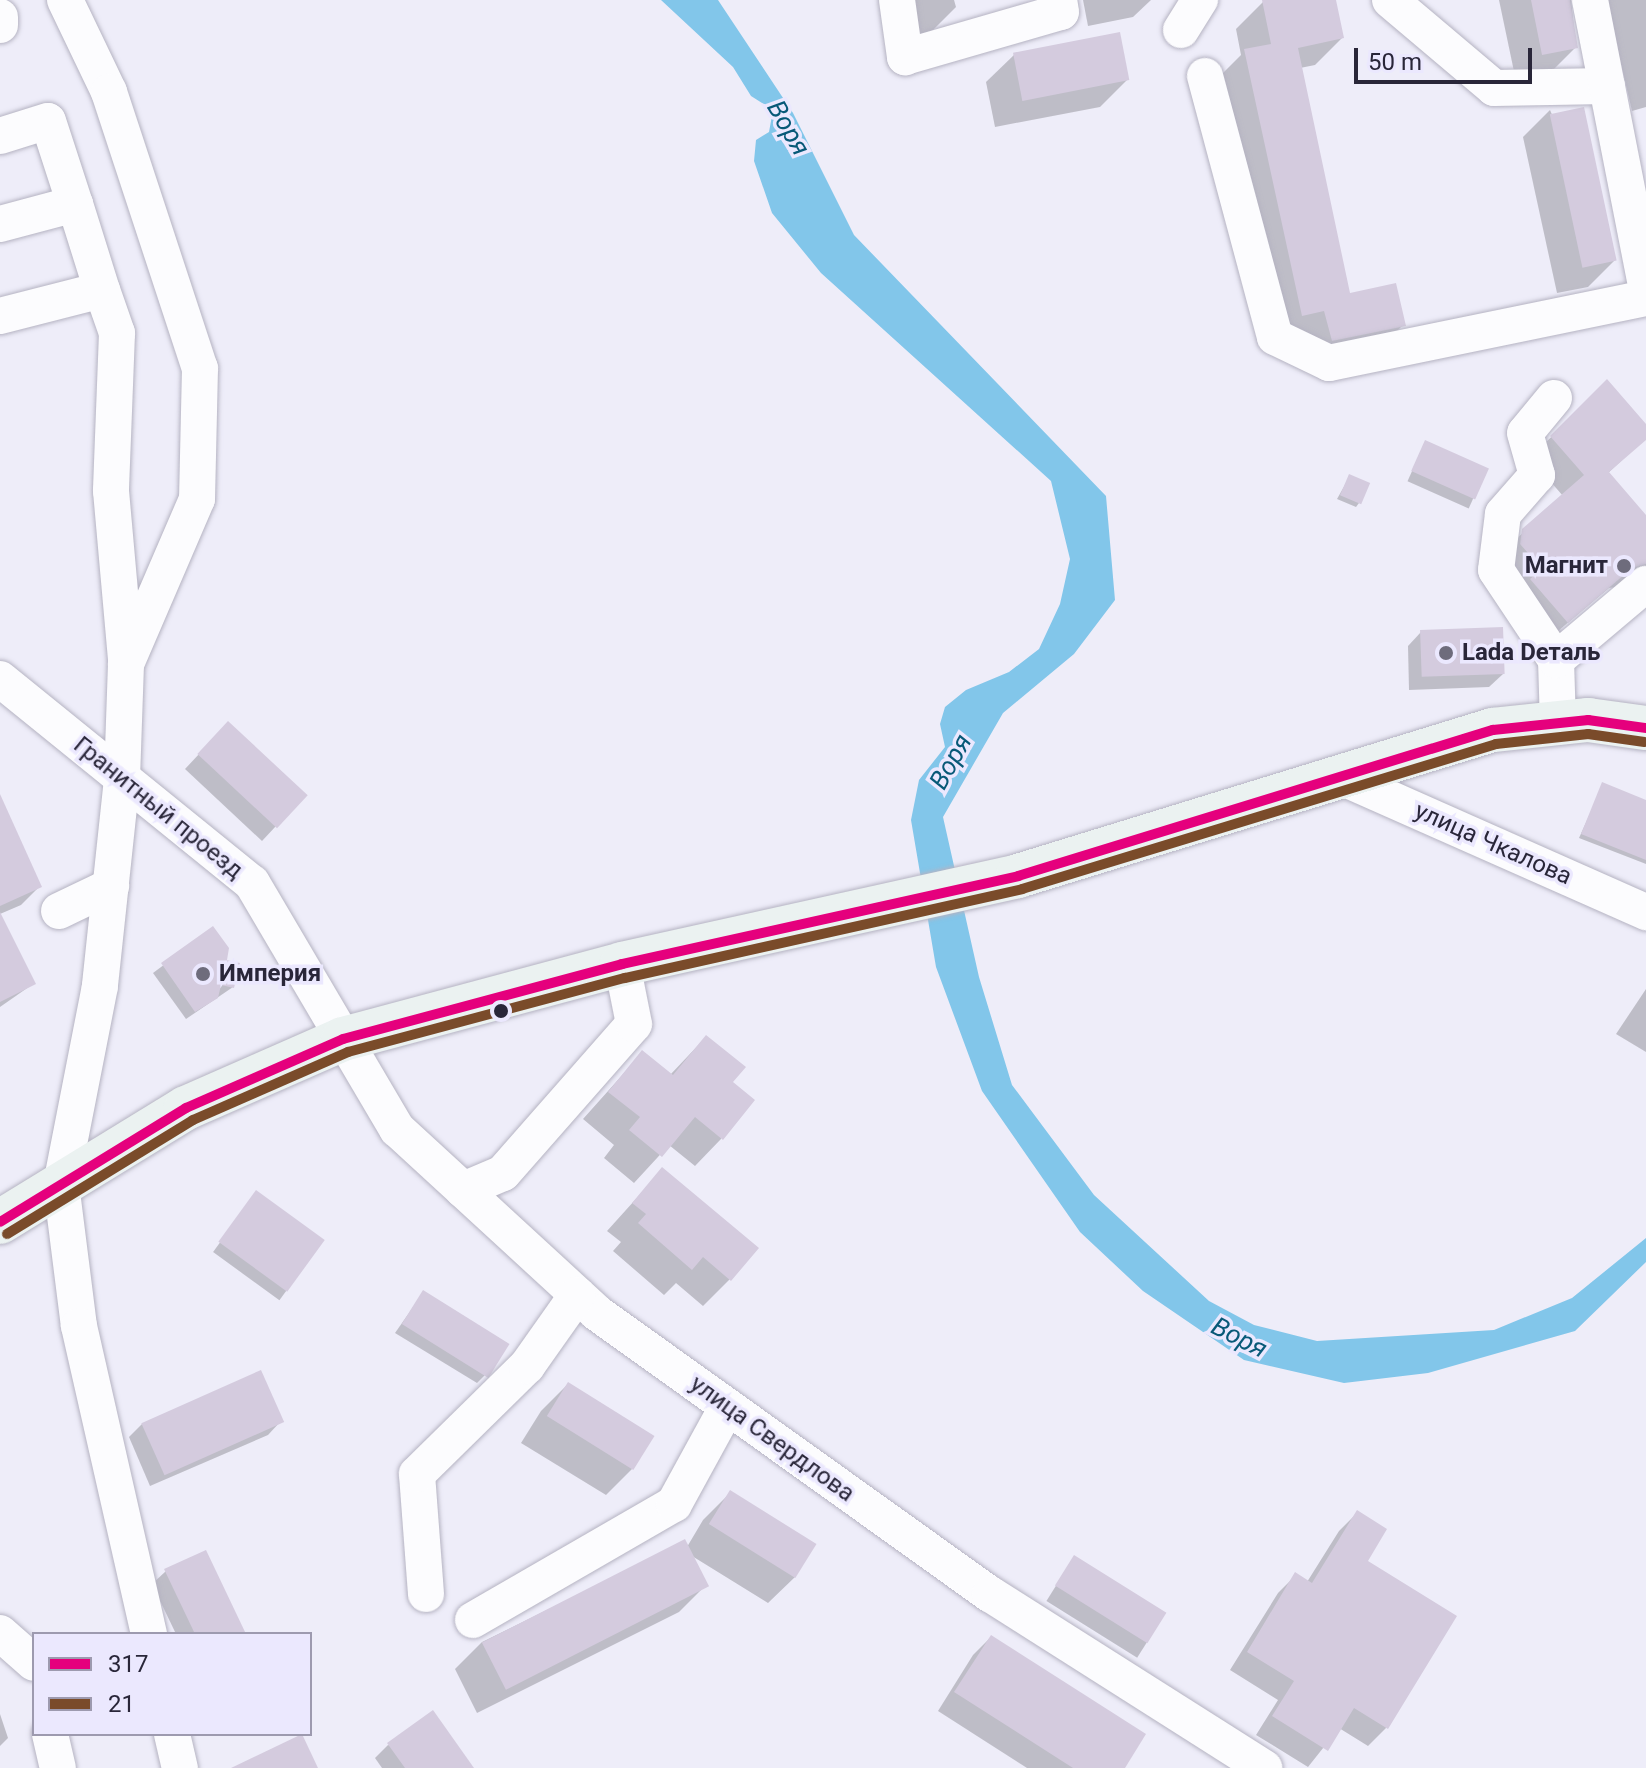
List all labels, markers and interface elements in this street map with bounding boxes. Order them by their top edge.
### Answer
scale bar [1358,32,1536,82]
text: 50 m [1368,48,1422,76]
water label: Воря [760,95,816,161]
place label: Магнит [1525,552,1608,580]
marker: Магнит [1615,557,1633,575]
place label: Lada Dеталь [1462,639,1600,667]
marker: Lada Dеталь [1437,644,1455,662]
water label: Воря [923,729,979,795]
street label: Гранитный проезд [68,731,248,885]
street label: улица Чкалова [1410,797,1576,891]
place label: Империя [219,960,321,988]
marker: Империя [194,965,212,983]
unlabelled marker [493,1003,509,1019]
water label: Воря [1206,1311,1272,1365]
street label: улица Свердлова [684,1370,860,1508]
legend [32,1632,312,1736]
text: 317 [108,1650,148,1678]
text: 21 [108,1690,135,1718]

